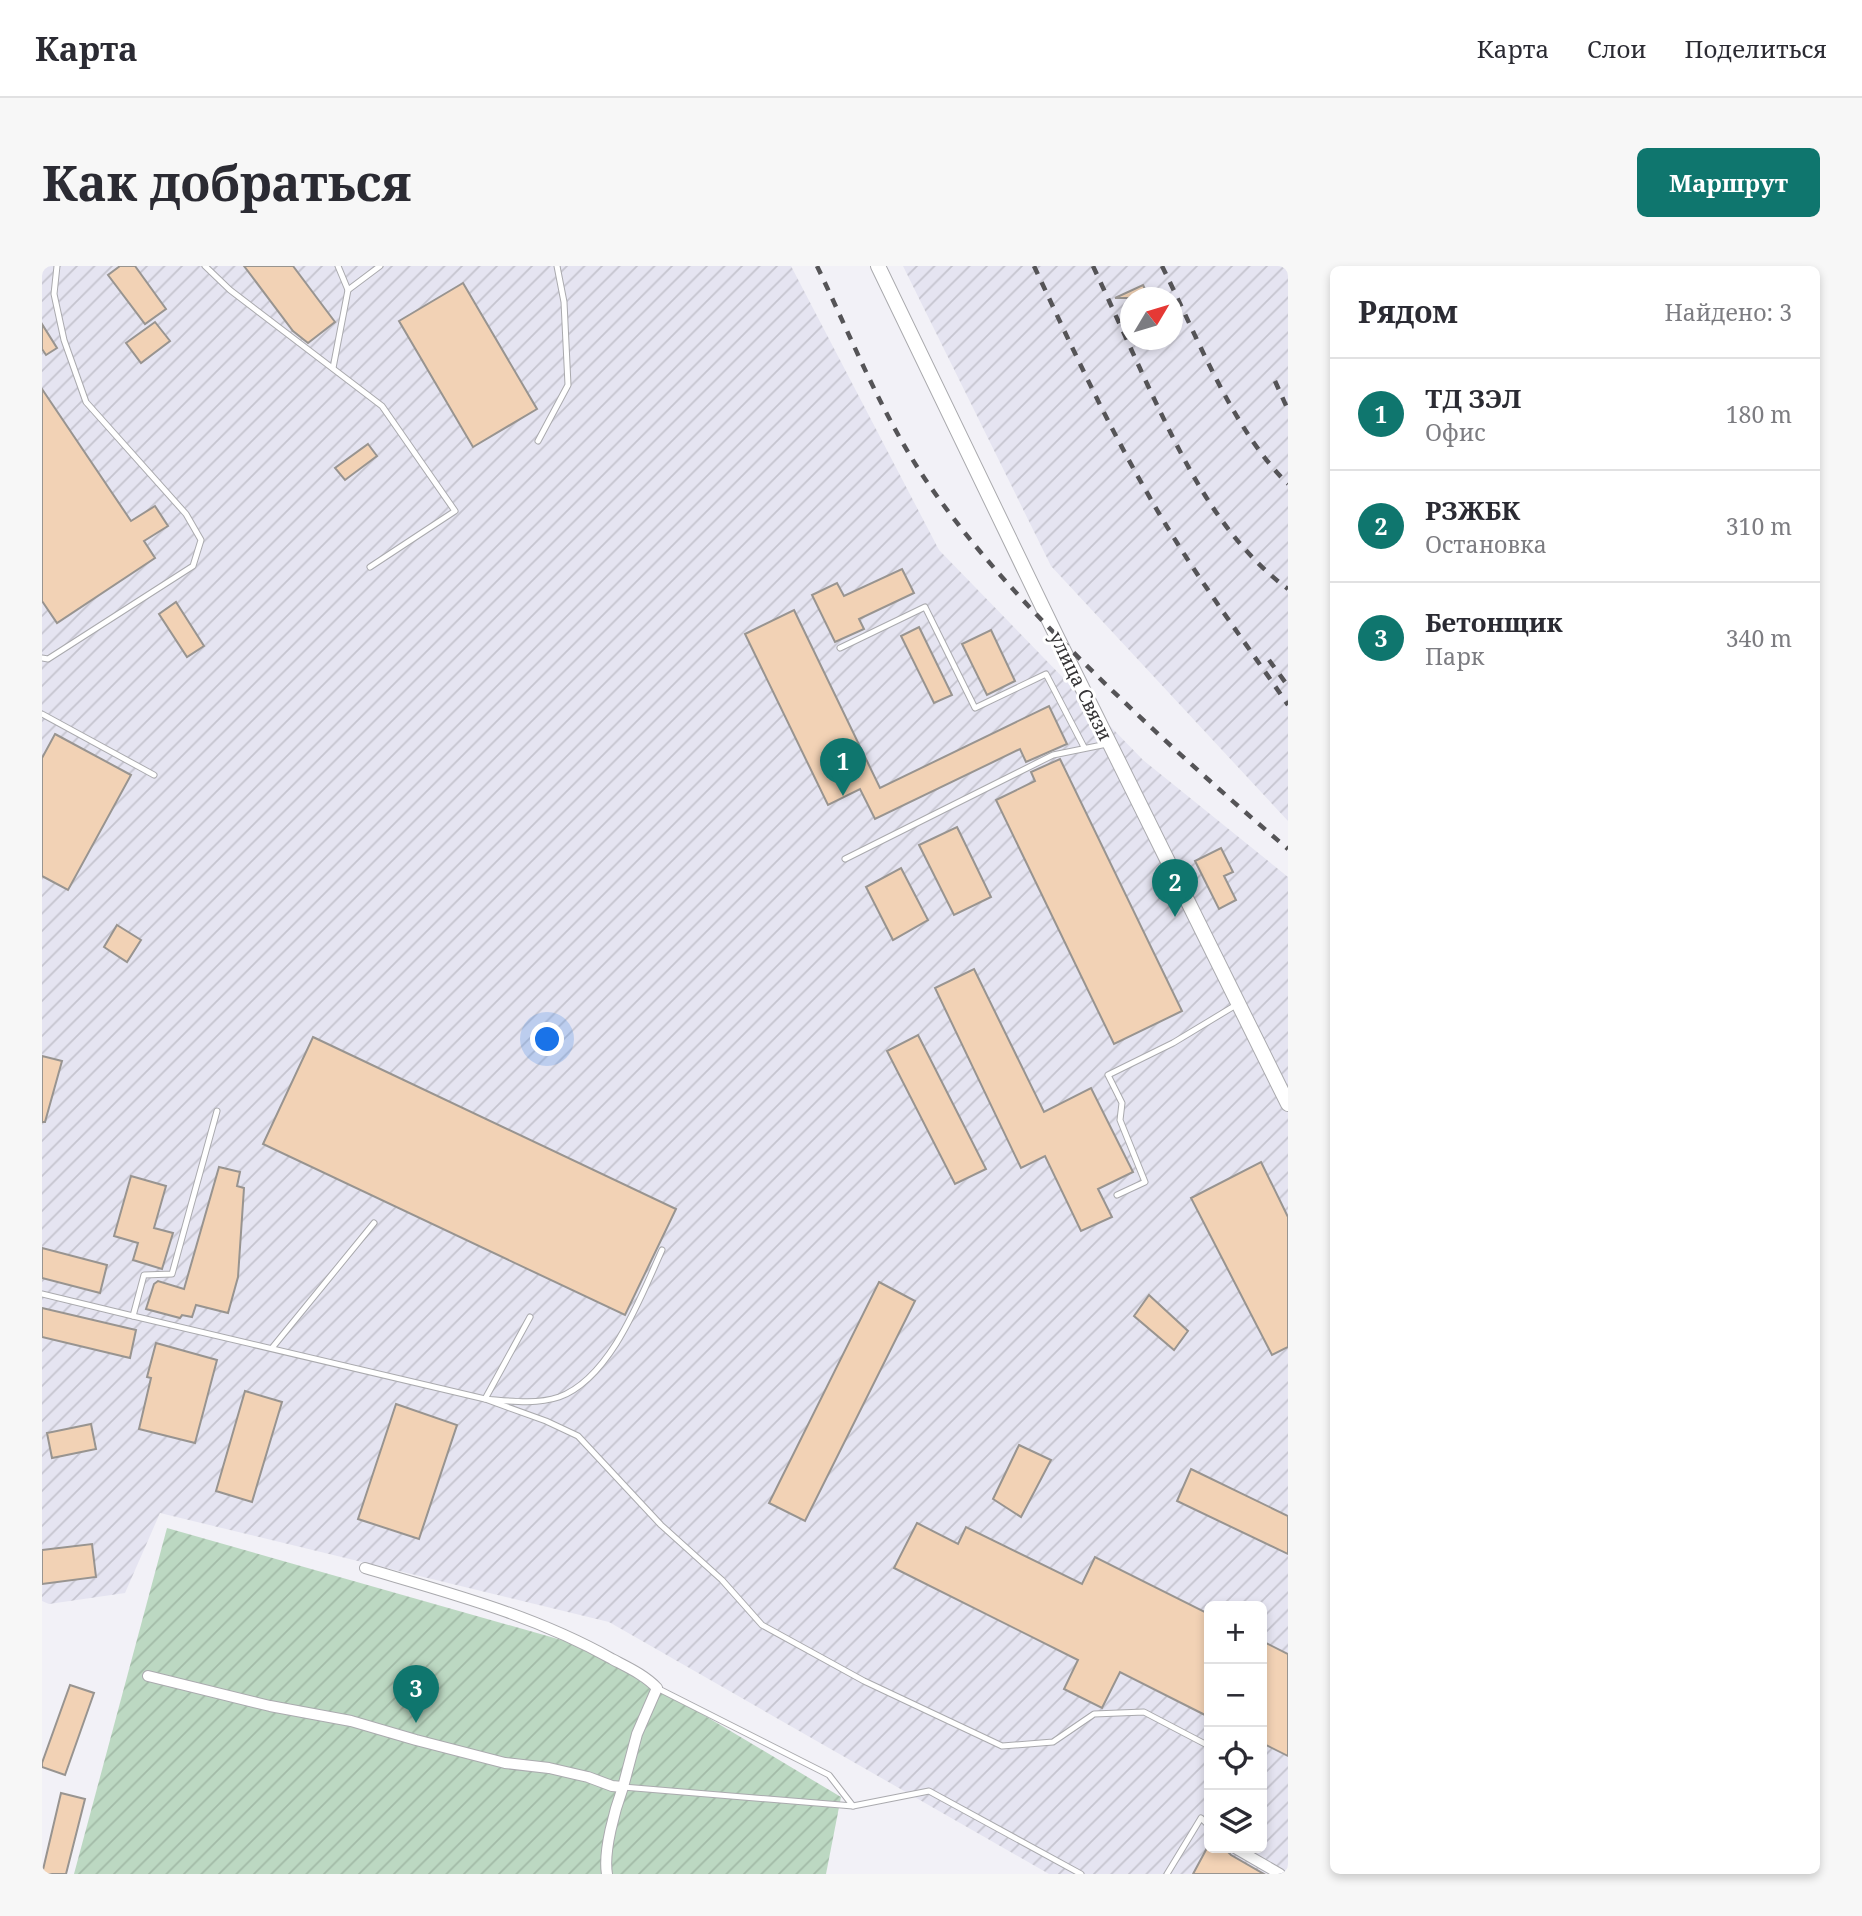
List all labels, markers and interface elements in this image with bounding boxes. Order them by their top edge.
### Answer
text: Карта [35,26,138,71]
text: Карта [1477,32,1549,65]
text: Слои [1587,32,1647,65]
text: Поделиться [1685,32,1827,65]
button: Маршрут [1637,148,1820,217]
text: Как добраться [42,149,411,215]
north arrow [1120,287,1183,350]
text: Рядом [1358,291,1458,332]
text: Найдено: 3 [1664,296,1792,328]
text: ТД ЗЭЛ [1425,380,1522,416]
text: 1 [1375,398,1388,430]
text: 180 m [1726,398,1792,430]
text: Офис [1425,416,1486,448]
text: РЗЖБК [1425,492,1520,528]
text: 2 [1375,510,1388,542]
text: 310 m [1726,510,1792,542]
text: Остановка [1425,528,1547,560]
text: Бетонщик [1425,604,1563,640]
text: 3 [1375,622,1388,654]
text: 340 m [1726,622,1792,654]
street label: улица Связи [1043,627,1119,745]
text: Парк [1425,640,1484,672]
pin: 1 [820,738,866,796]
pin: 2 [1152,859,1198,917]
your location [530,1022,564,1056]
map controls [1204,1601,1267,1853]
button: + [1204,1601,1267,1664]
button: − [1204,1664,1267,1727]
pin: 3 [393,1665,439,1723]
button: locate [1204,1727,1267,1790]
button: layers [1204,1790,1267,1853]

